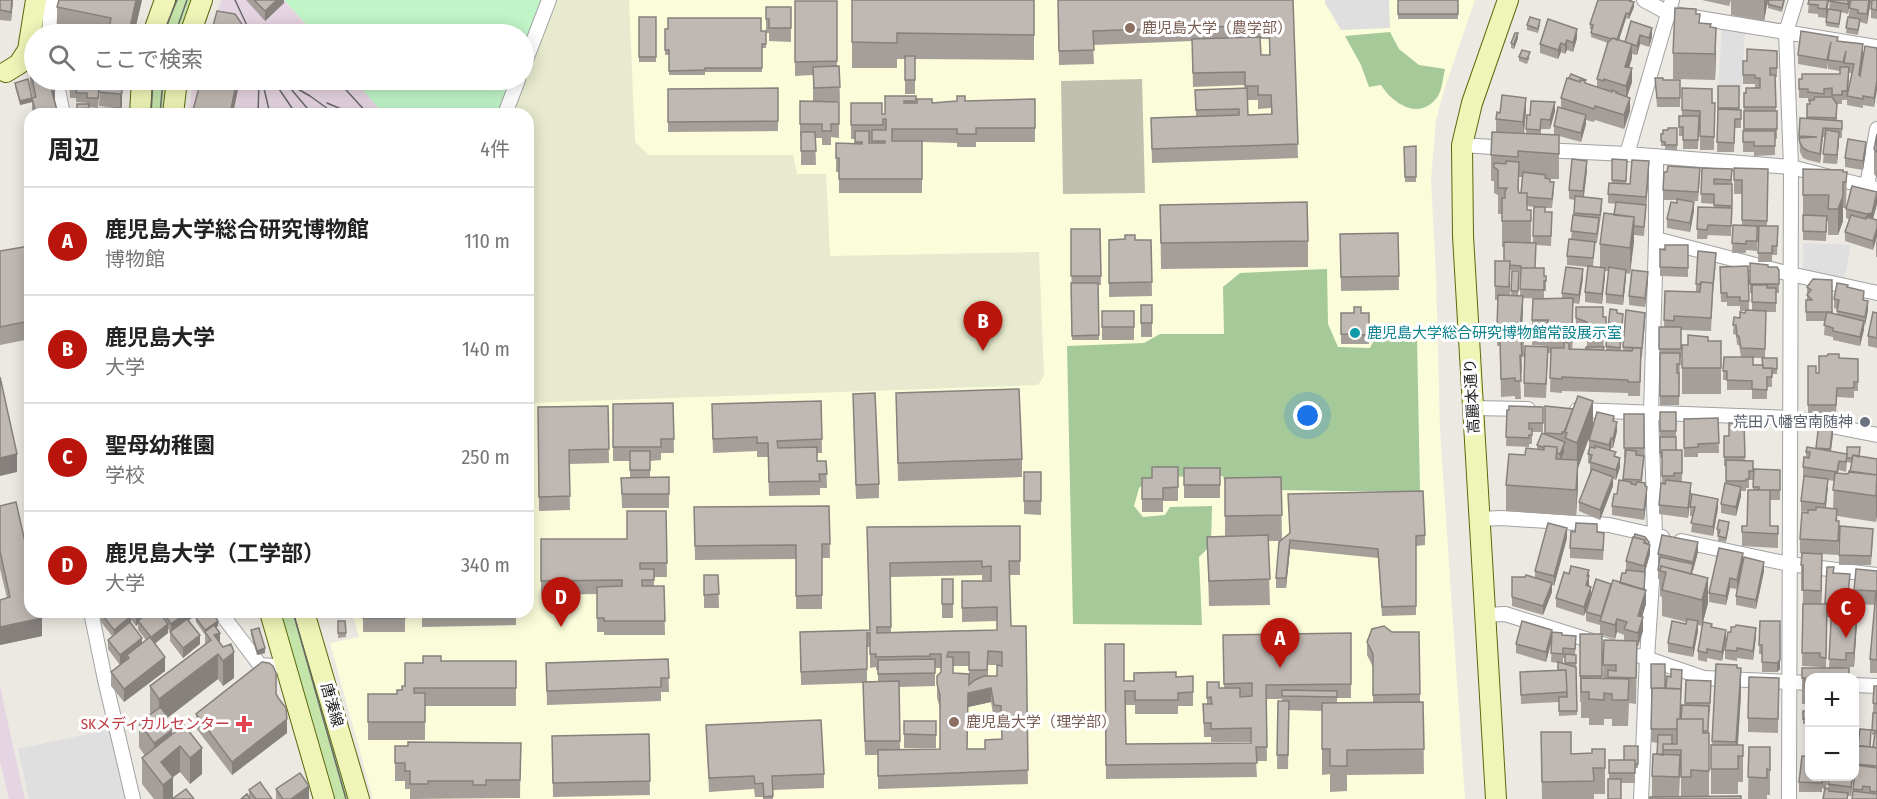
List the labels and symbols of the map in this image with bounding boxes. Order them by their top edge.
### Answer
place label: 鹿児島大学（農学部） [1142,19,1292,37]
marker: 鹿児島大学（農学部） [1123,21,1137,35]
pin: B [964,302,1002,351]
place label: 鹿児島大学総合研究博物館常設展示室 [1367,324,1622,342]
marker: 鹿児島大学総合研究博物館常設展示室 [1348,326,1362,340]
street label: 高麗本通り [1461,358,1483,434]
your location [1293,401,1322,430]
place label: 荒田八幡宮南随神 [1733,413,1853,431]
marker: 荒田八幡宮南随神 [1858,415,1872,429]
pin: D [542,578,580,627]
pin: C [1826,588,1866,638]
pin: A [1260,618,1300,668]
street label: 唐湊線 [317,681,347,729]
place label: 鹿児島大学（理学部） [966,713,1116,731]
place label: SKメディカルセンター [81,715,230,733]
marker: SKメディカルセンター [235,715,253,733]
marker: 鹿児島大学（理学部） [947,715,961,729]

